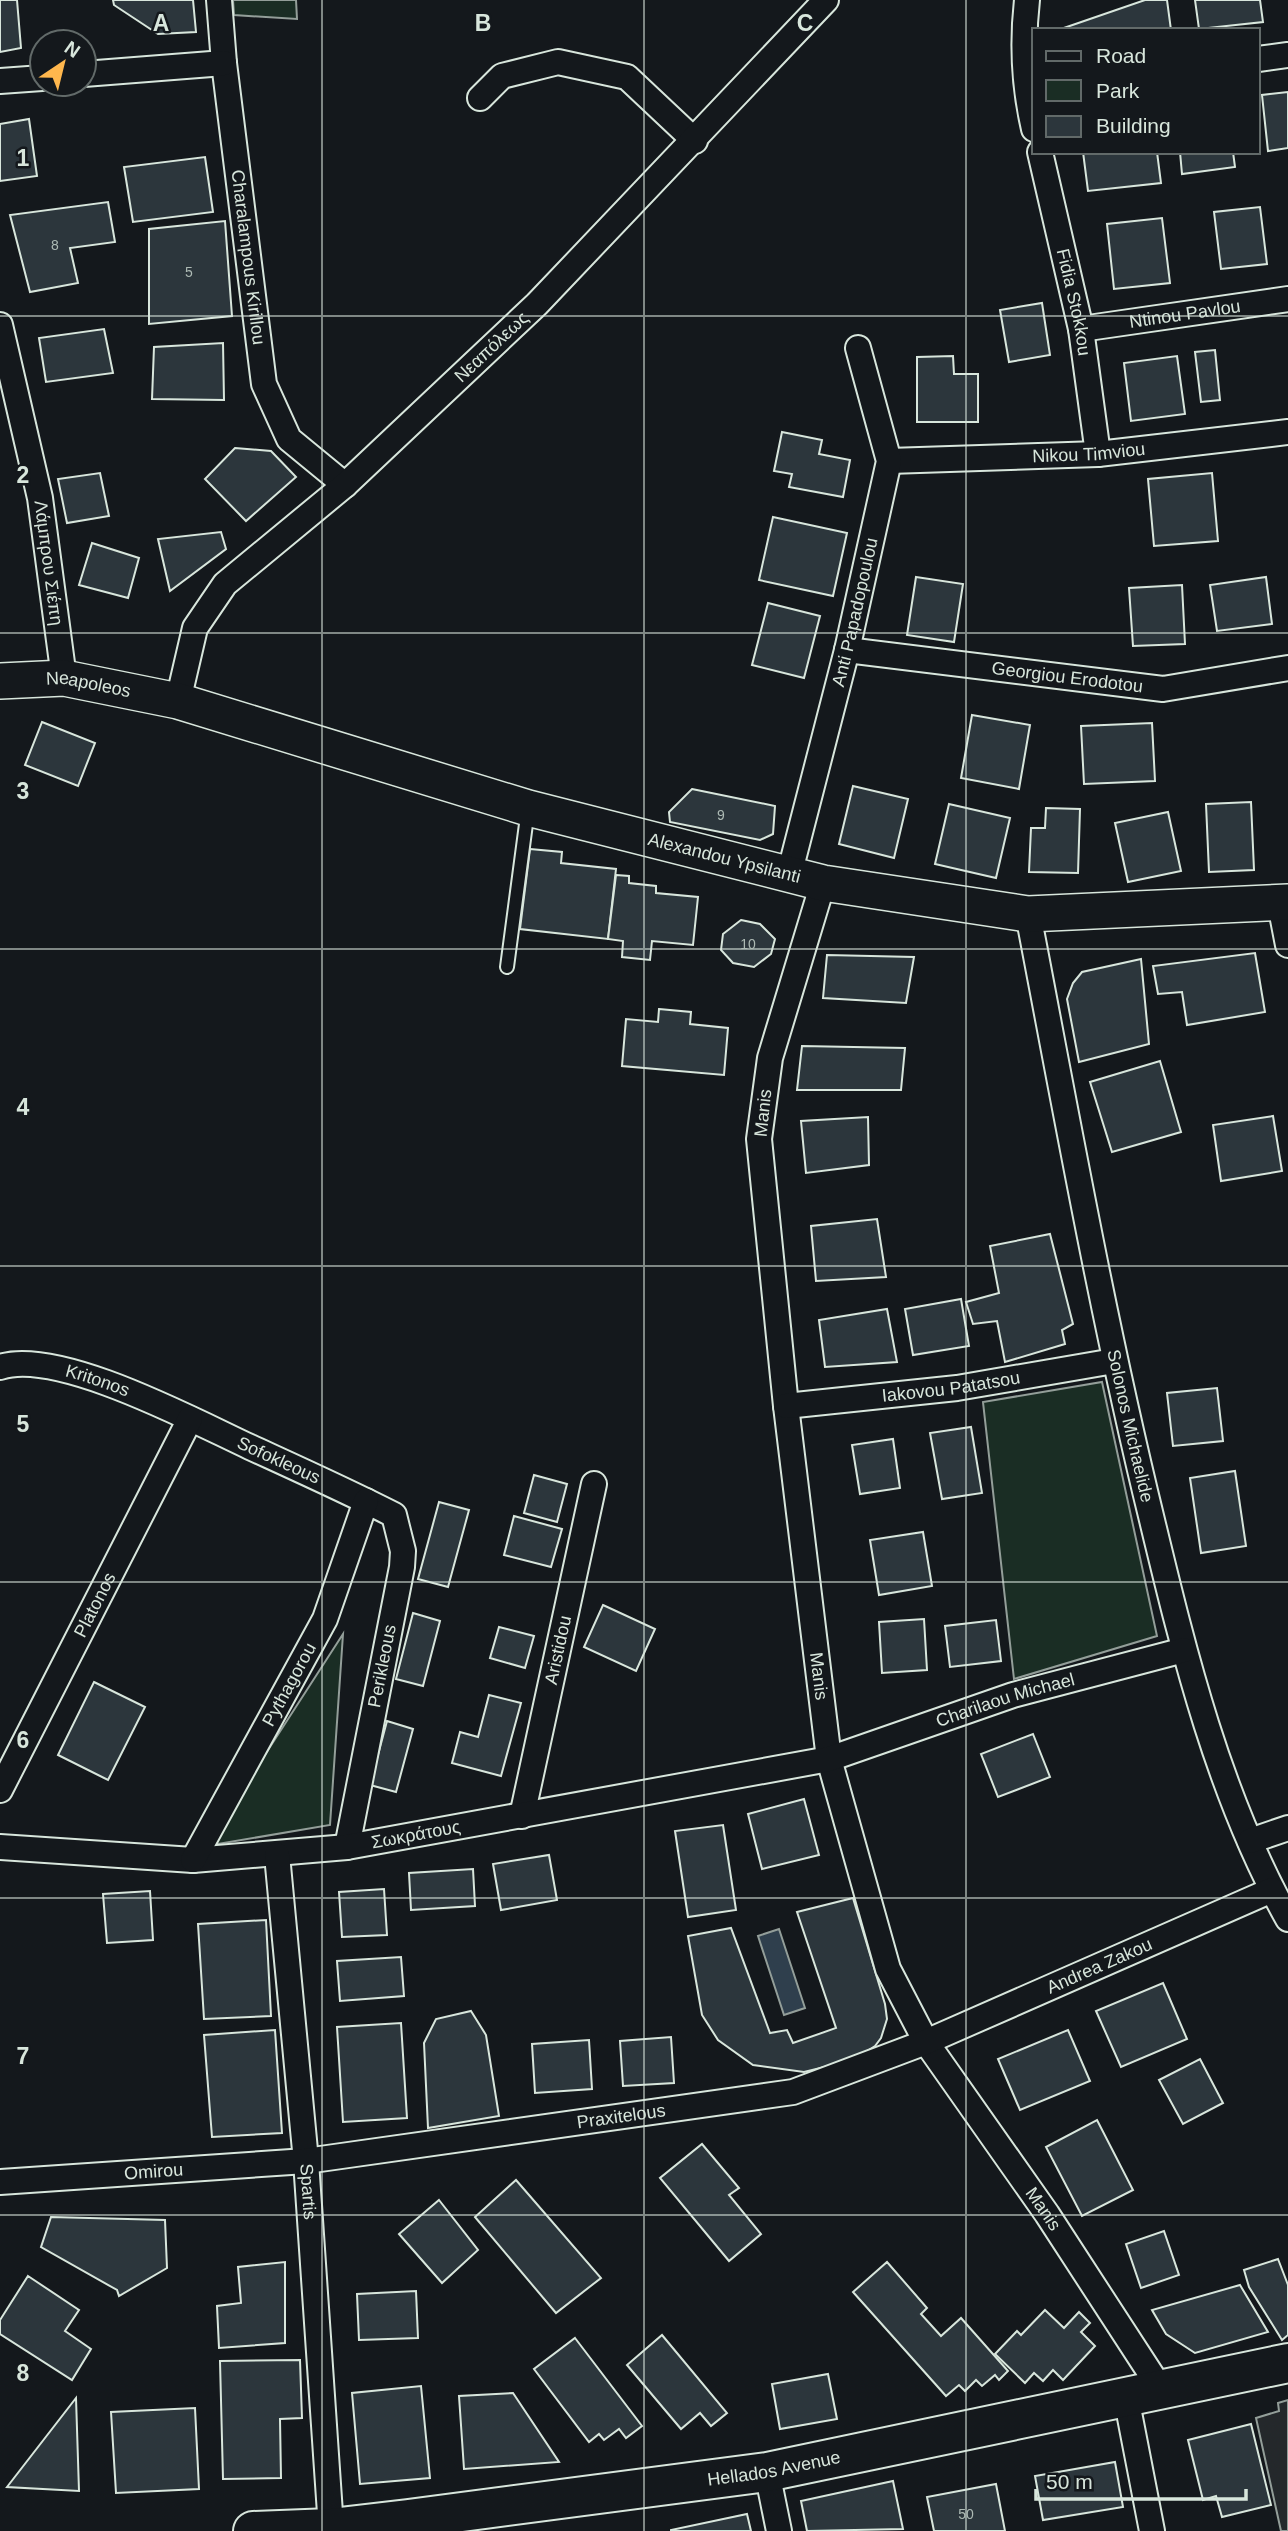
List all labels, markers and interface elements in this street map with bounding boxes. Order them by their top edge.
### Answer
text: A [153,10,169,36]
text: B [475,10,491,36]
text: C [797,10,813,36]
north arrow [28,28,98,98]
legend [1032,28,1260,154]
text: N [61,37,84,62]
text: Road [1096,44,1146,67]
text: Park [1096,79,1140,102]
text: Building [1096,114,1171,137]
text: 1 [17,145,30,171]
street label: Charalampous Kirillou [227,169,269,346]
house number: 8 [51,237,59,253]
street label: Fidia Stokkou [1053,247,1095,357]
house number: 5 [185,264,193,280]
street label: Ntinou Pavlou [1128,296,1242,332]
street label: Νεαπόλεως [451,307,532,386]
street label: Nikou Timviou [1032,439,1146,466]
text: 2 [17,462,29,488]
street label: Λάμπρου Σιέπη [30,499,67,627]
street label: Anti Papadopoulou [828,536,882,689]
street label: Georgiou Erodotou [991,658,1144,696]
street label: Neapoleos [45,668,133,701]
text: 3 [17,778,29,804]
house number: 9 [717,807,725,823]
street label: Alexandou Ypsilanti [646,829,803,887]
house number: 10 [740,936,756,952]
street label: Manis [751,1088,775,1138]
text: 4 [17,1094,30,1120]
street label: Solonos Michaelide [1103,1348,1157,1504]
street label: Kritonos [64,1361,132,1401]
street label: Iakovou Patatsou [881,1367,1021,1406]
text: 5 [17,1411,30,1437]
street label: Sofokleous [234,1432,323,1488]
street label: Platonos [70,1569,120,1641]
street label: Aristidou [541,1613,575,1686]
street label: Perikleous [364,1623,400,1709]
street label: Pythagorou [258,1639,320,1730]
street label: Manis [806,1651,832,1701]
street label: Charilaou Michael [933,1669,1077,1731]
text: 6 [17,1727,29,1753]
street label: Σωκράτους [370,1816,462,1852]
street label: Andrea Zakou [1044,1934,1155,1998]
text: 7 [17,2043,29,2069]
street label: Praxitelous [576,2100,667,2133]
street label: Omirou [123,2159,184,2183]
street label: Spartis [296,2163,320,2220]
street label: Manis [1021,2183,1065,2234]
text: 8 [17,2360,30,2386]
street label: Hellados Avenue [706,2447,842,2490]
scale bar [1036,2458,1246,2502]
text: 50 m [1046,2470,1093,2493]
house number: 50 [958,2506,974,2522]

